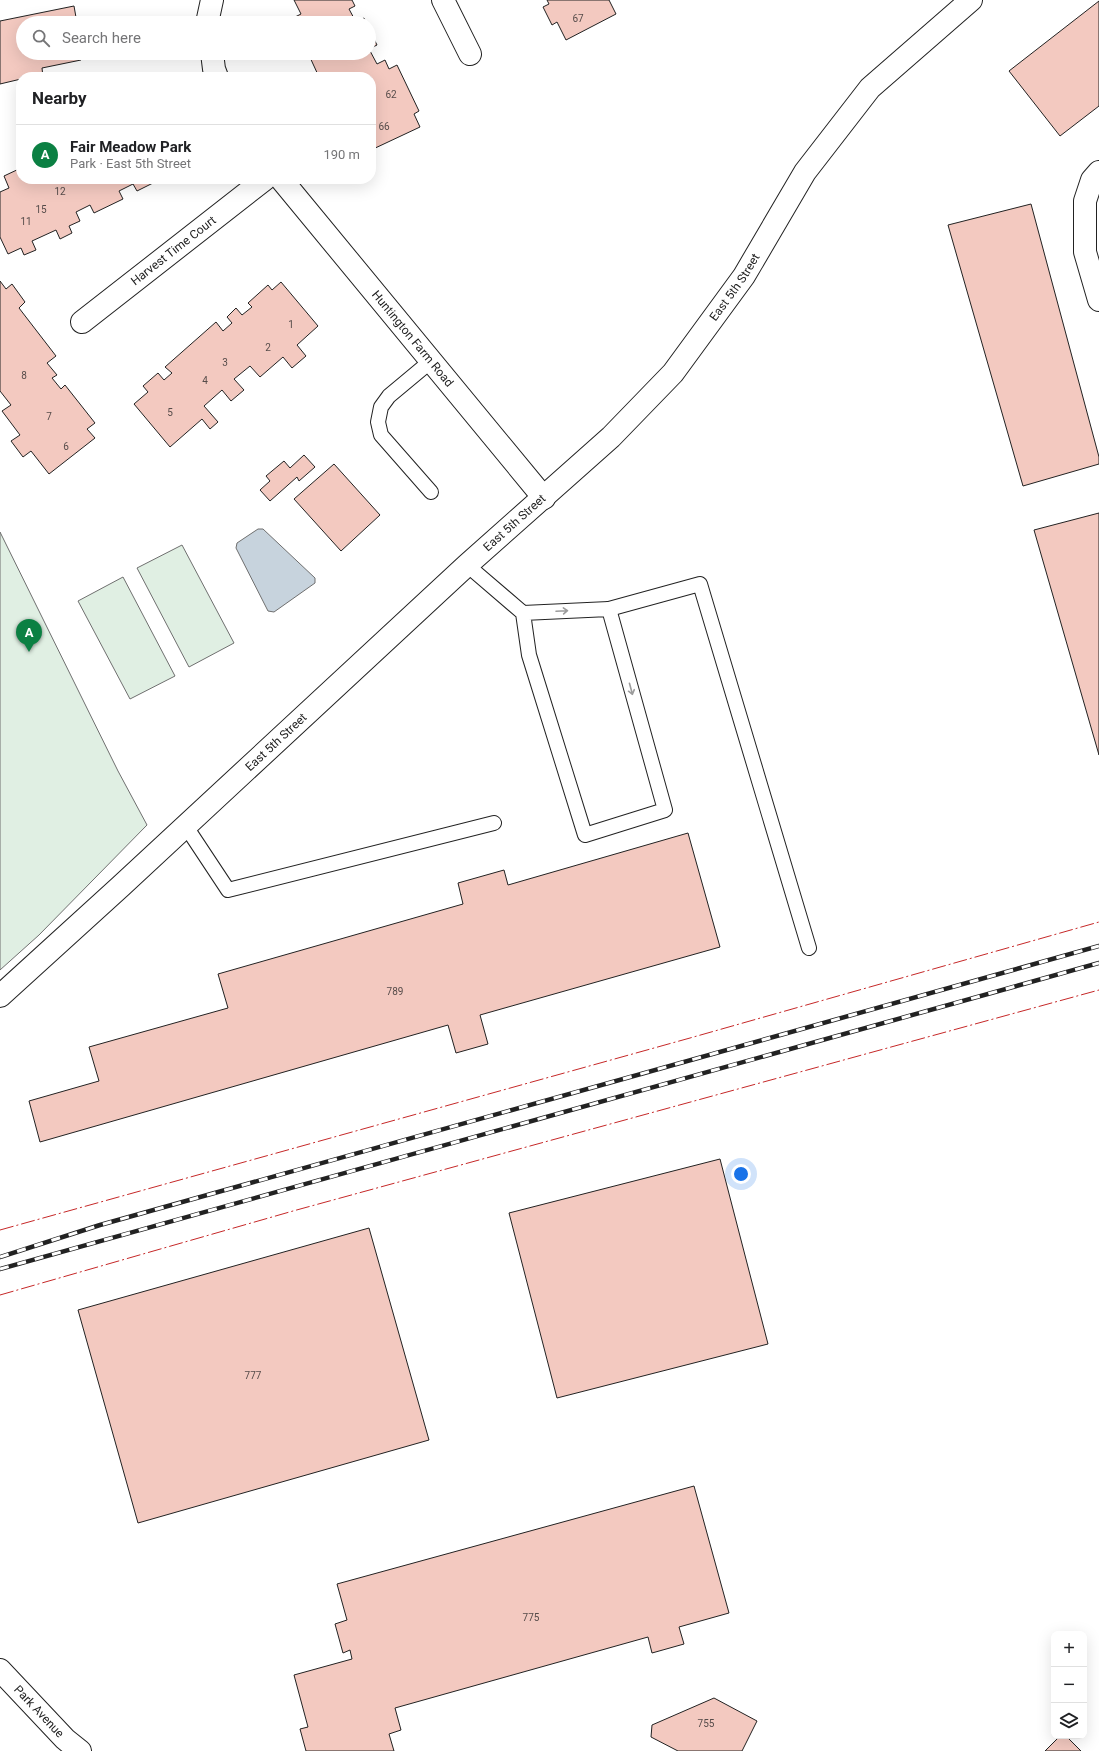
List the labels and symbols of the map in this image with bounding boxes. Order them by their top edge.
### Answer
house number: 67 [572,13,584,24]
house number: 62 [385,89,397,100]
house number: 66 [378,121,390,132]
house number: 12 [54,186,66,197]
house number: 15 [35,204,47,215]
street label: Harvest Time Court [128,213,219,288]
house number: 11 [20,216,32,227]
street label: East 5th Street [707,251,763,323]
street label: Huntington Farm Road [369,288,456,390]
house number: 1 [288,319,294,330]
house number: 2 [265,342,271,353]
house number: 3 [222,357,228,368]
house number: 8 [21,370,27,381]
house number: 4 [202,375,208,386]
house number: 5 [167,407,173,418]
house number: 7 [46,411,52,422]
house number: 6 [63,441,69,452]
street label: East 5th Street [480,491,548,554]
one-way arrow [555,607,568,615]
pin: A [16,619,42,652]
one-way arrow [628,682,635,695]
street label: East 5th Street [243,710,310,774]
house number: 789 [387,986,403,997]
your location [731,1164,751,1184]
house number: 777 [245,1370,262,1381]
house number: 775 [523,1612,540,1623]
street label: Park Avenue [11,1682,67,1740]
house number: 755 [698,1718,715,1729]

